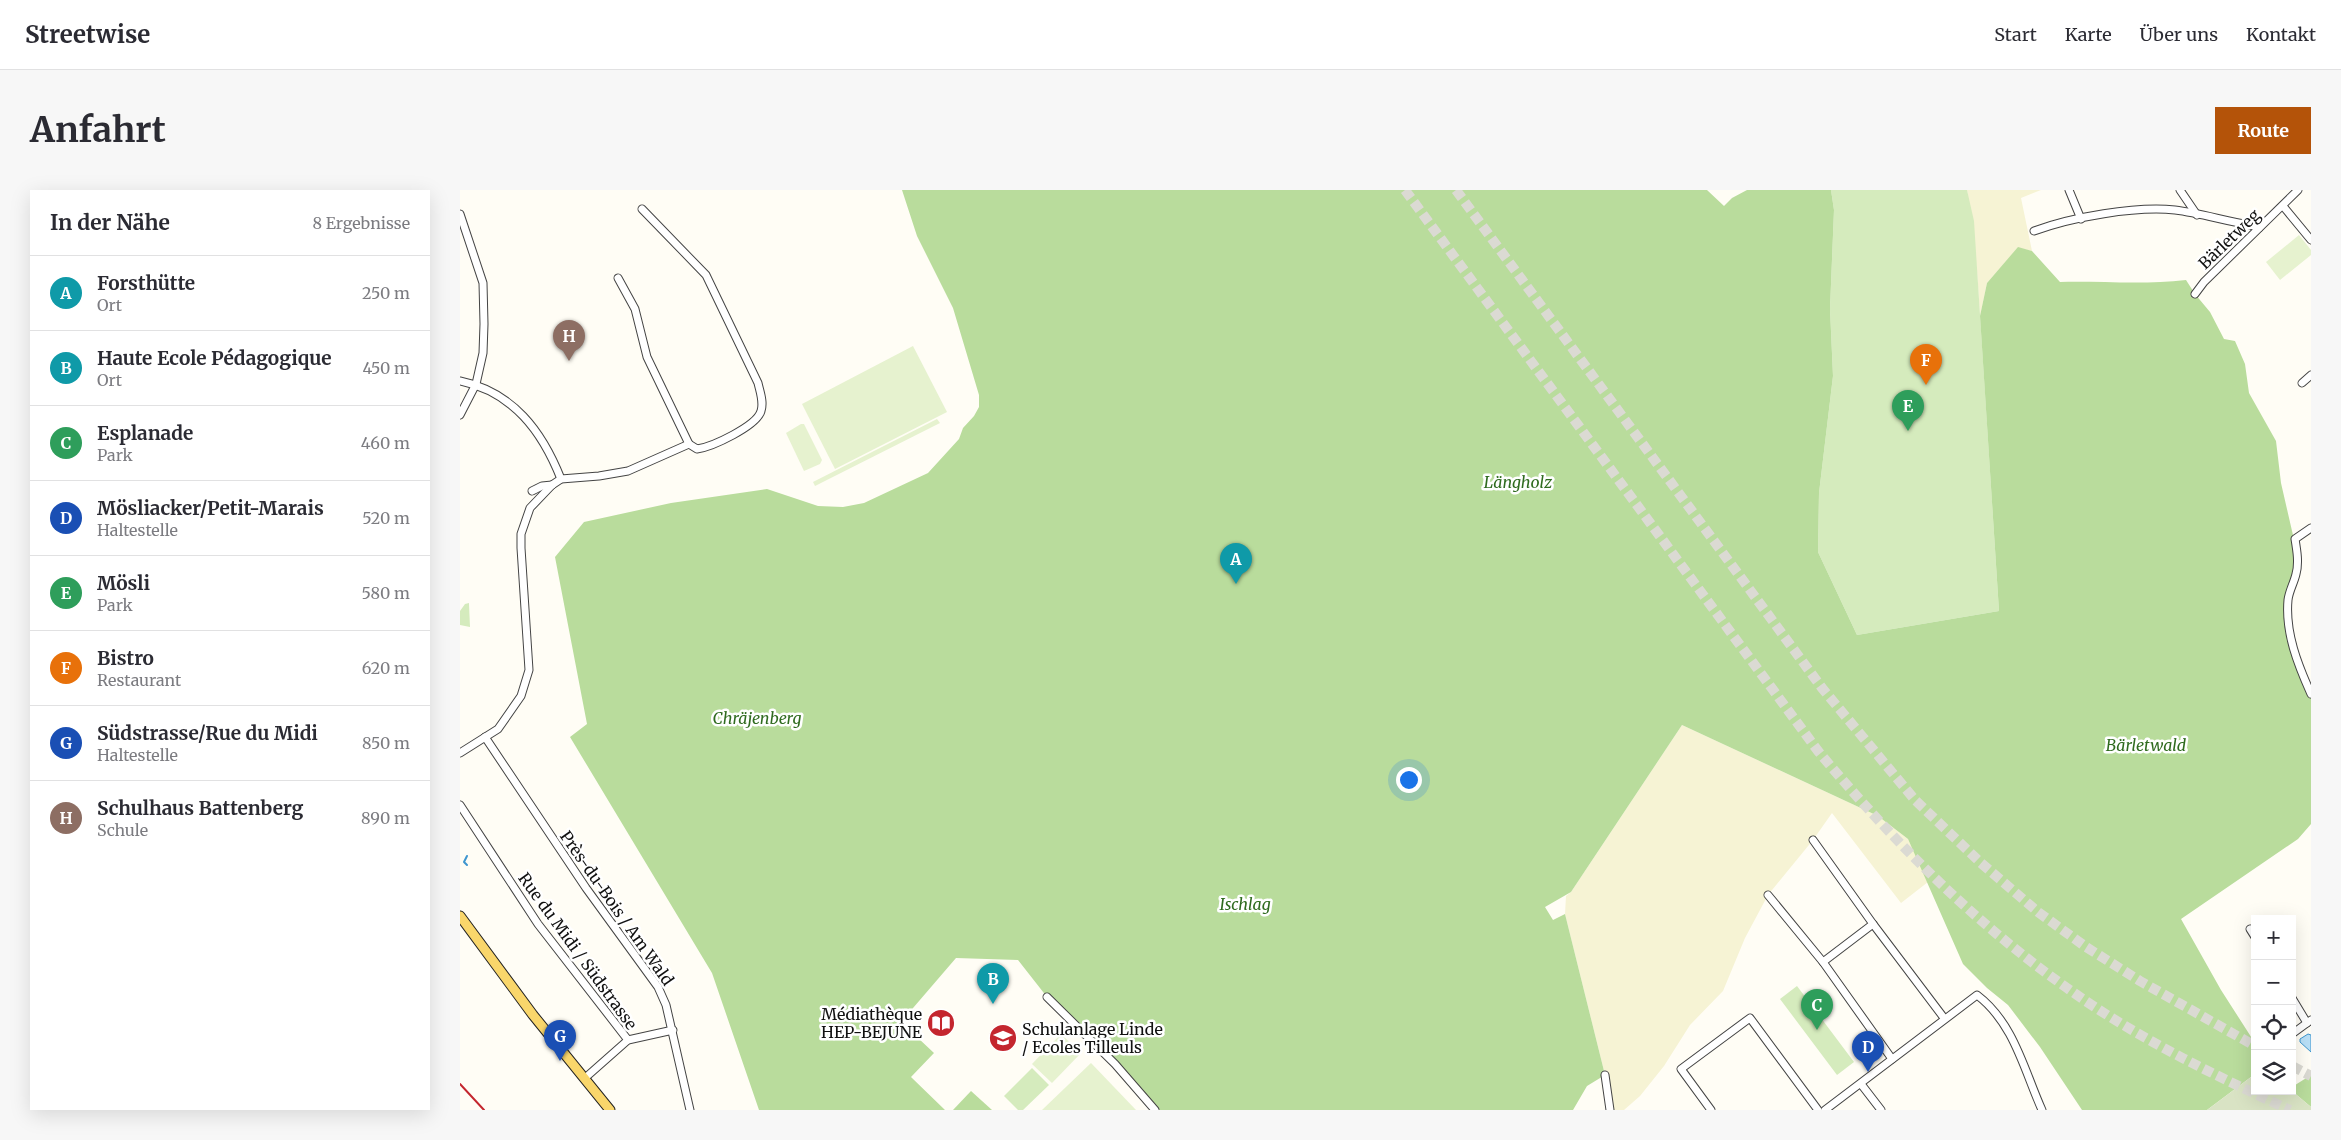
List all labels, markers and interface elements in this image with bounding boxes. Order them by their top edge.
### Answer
text: Streetwise [25,19,150,50]
text: Start [1994,23,2037,46]
text: Karte [2065,23,2112,46]
text: Über uns [2140,23,2218,46]
text: Kontakt [2246,23,2316,46]
button: Route [2215,107,2311,154]
text: Anfahrt [30,108,166,152]
street label: Bärletweg [2194,205,2264,273]
text: In der Nähe [50,209,170,236]
text: 8 Ergebnisse [312,213,410,233]
text: Forsthütte [97,271,195,295]
text: A [60,283,72,303]
text: 250 m [362,283,410,303]
text: Ort [97,295,122,315]
pin: H [553,320,585,361]
pin: F [1910,344,1942,385]
text: Haute Ecole Pédagogique [97,346,332,370]
text: B [60,358,72,378]
text: 450 m [362,358,410,378]
text: Ort [97,370,122,390]
pin: E [1892,390,1924,431]
text: Esplanade [97,421,193,445]
text: C [61,433,71,453]
text: 460 m [361,433,410,453]
text: Park [97,445,133,465]
park label: Längholz [1484,472,1553,492]
text: Mösliacker/Petit-Marais [97,496,324,520]
text: D [60,508,72,528]
text: 520 m [362,508,410,528]
text: Haltestelle [97,520,178,540]
pin: A [1220,543,1252,584]
text: Mösli [97,571,150,595]
text: E [61,583,71,603]
text: 580 m [362,583,410,603]
text: Park [97,595,133,615]
text: Bistro [97,646,154,670]
text: F [61,658,71,678]
text: 620 m [362,658,410,678]
text: Restaurant [97,670,181,690]
park label: Chräjenberg [713,708,801,728]
text: Südstrasse/Rue du Midi [97,721,318,745]
text: G [60,733,72,753]
text: 850 m [362,733,410,753]
park label: Bärletwald [2106,735,2187,755]
text: Haltestelle [97,745,178,765]
your location [1396,767,1422,793]
text: Schulhaus Battenberg [97,796,303,820]
text: H [59,808,73,828]
text: 890 m [361,808,410,828]
text: Schule [97,820,148,840]
street label: Près-du-Bois / Am Wald [556,827,678,989]
street label: Rue du Midi / Südstrasse [514,869,642,1033]
park label: Ischlag [1219,894,1271,914]
map controls [2251,915,2296,1095]
button: + [2251,915,2296,960]
button: − [2251,960,2296,1005]
pin: B [977,963,1009,1004]
pin: C [1801,989,1833,1030]
place label: Médiathèque HEP-BEJUNE [821,1004,923,1042]
button: locate [2251,1005,2296,1050]
library icon: Médiathèque HEP-BEJUNE [926,1008,956,1038]
place label: Schulanlage Linde / Ecoles Tilleuls [1022,1019,1163,1057]
pin: G [544,1020,576,1061]
school or university icon: Schulanlage Linde / Ecoles Tilleuls [988,1023,1018,1053]
pin: D [1852,1031,1884,1072]
button: layers [2251,1050,2296,1095]

